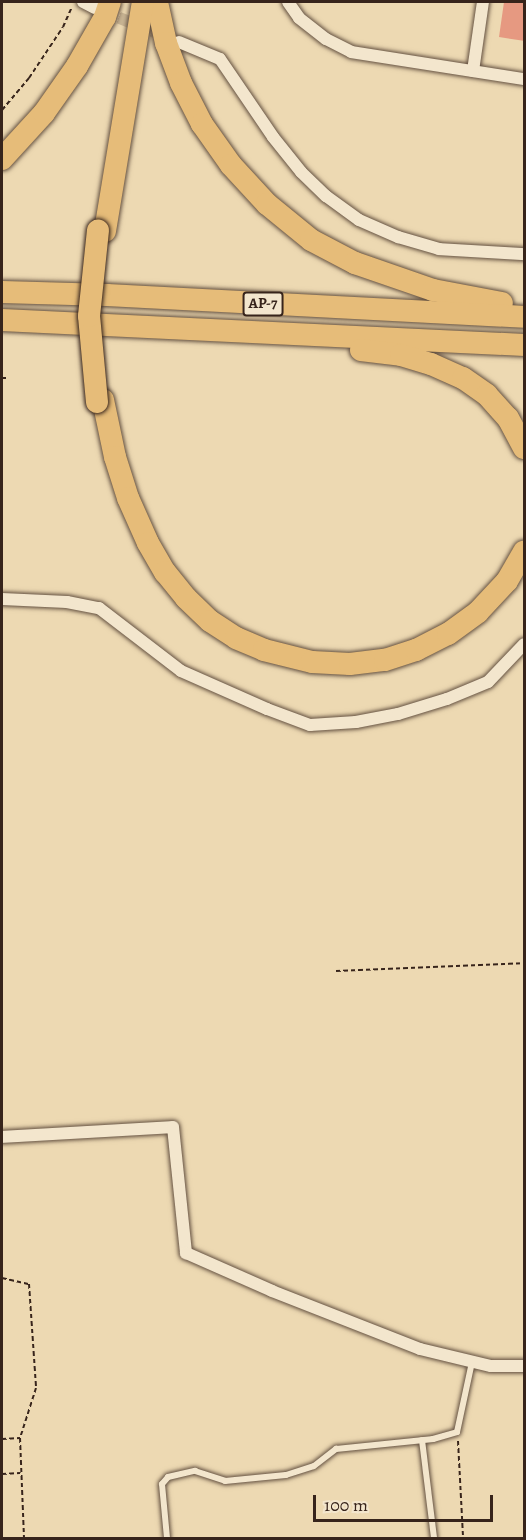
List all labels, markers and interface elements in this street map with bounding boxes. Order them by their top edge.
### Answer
road number: AP-7 [242,292,284,316]
scale bar [316,1483,496,1521]
text: 100 m [324,1493,368,1517]

